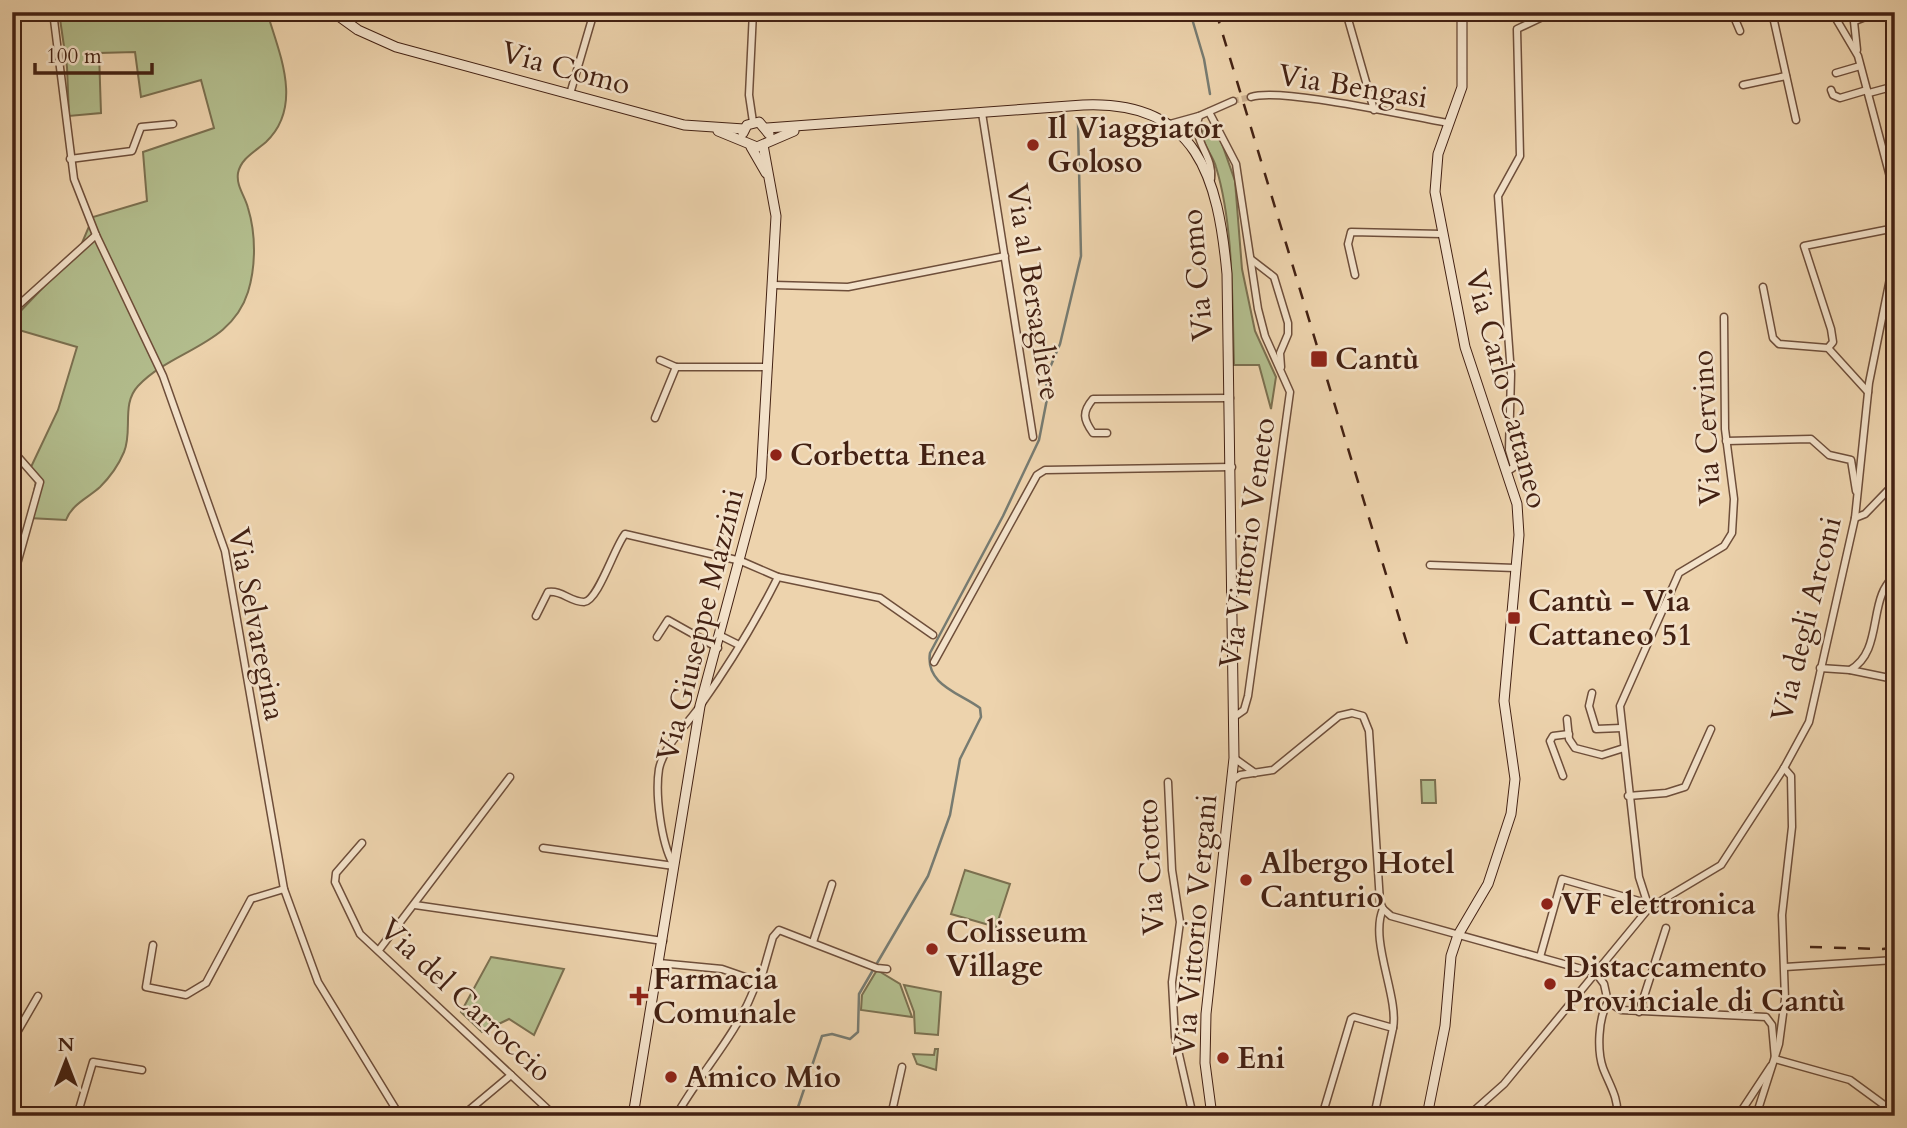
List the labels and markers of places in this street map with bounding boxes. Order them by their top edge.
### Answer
place label: Il Viaggiator Goloso [1047,108,1224,183]
marker: Il Viaggiator Goloso [1025,137,1041,153]
place label: Cantù [1335,339,1420,380]
marker: Cantù [1309,349,1329,369]
place label: Corbetta Enea [790,435,986,476]
marker: Corbetta Enea [768,447,784,463]
place label: Cantù - Via Cattaneo 51 [1528,581,1693,656]
marker: Cantù - Via Cattaneo 51 [1506,610,1522,626]
place label: Albergo Hotel Canturio [1260,843,1455,918]
marker: Albergo Hotel Canturio [1238,872,1254,888]
place label: VF elettronica [1561,884,1756,925]
marker: VF elettronica [1539,896,1555,912]
place label: Colisseum Village [946,912,1088,987]
marker: Colisseum Village [924,941,940,957]
place label: Distaccamento Provinciale di Cantù [1564,947,1846,1022]
place label: Farmacia Comunale [653,959,797,1034]
marker: Distaccamento Provinciale di Cantù [1542,976,1558,992]
marker: Farmacia Comunale [631,988,647,1004]
place label: Eni [1237,1038,1285,1079]
marker: Eni [1215,1050,1231,1066]
place label: Amico Mio [685,1057,841,1098]
marker: Amico Mio [663,1069,679,1085]

